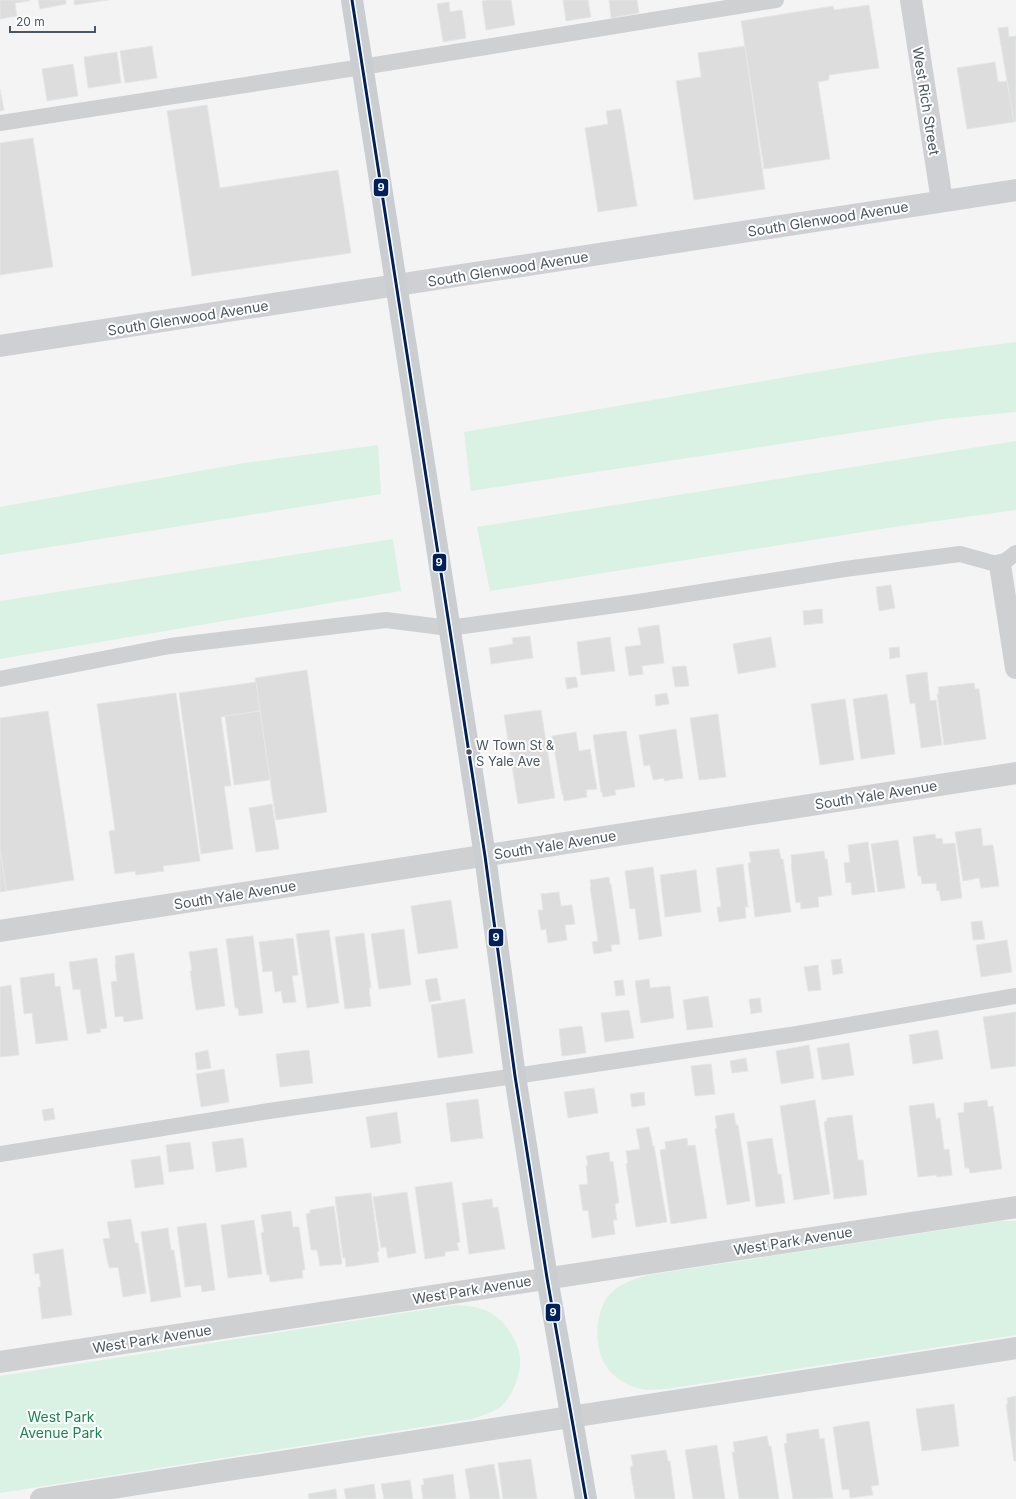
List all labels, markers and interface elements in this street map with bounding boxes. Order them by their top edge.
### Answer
scale bar [10,8,95,34]
text: 20 m [16,14,45,29]
street label: West Rich Street [910,46,944,157]
line badge: 9 [373,178,389,197]
text: 9 [377,180,385,194]
street label: South Glenwood Avenue [746,197,909,240]
street label: South Glenwood Avenue [426,247,589,290]
street label: South Glenwood Avenue [106,296,269,339]
line badge: 9 [432,553,447,572]
text: 9 [435,555,443,569]
place label: W Town St & S Yale Ave [476,737,555,769]
marker: W Town St & S Yale Ave [464,747,474,757]
street label: South Yale Avenue [814,776,938,813]
street label: South Yale Avenue [493,826,617,863]
street label: South Yale Avenue [173,876,297,913]
line badge: 9 [488,928,504,947]
text: 9 [492,930,500,944]
street label: West Park Avenue [732,1223,854,1258]
street label: West Park Avenue [411,1272,533,1307]
line badge: 9 [545,1303,561,1322]
text: 9 [549,1305,557,1319]
street label: West Park Avenue [91,1321,213,1356]
park label: West Park Avenue Park [19,1408,103,1441]

